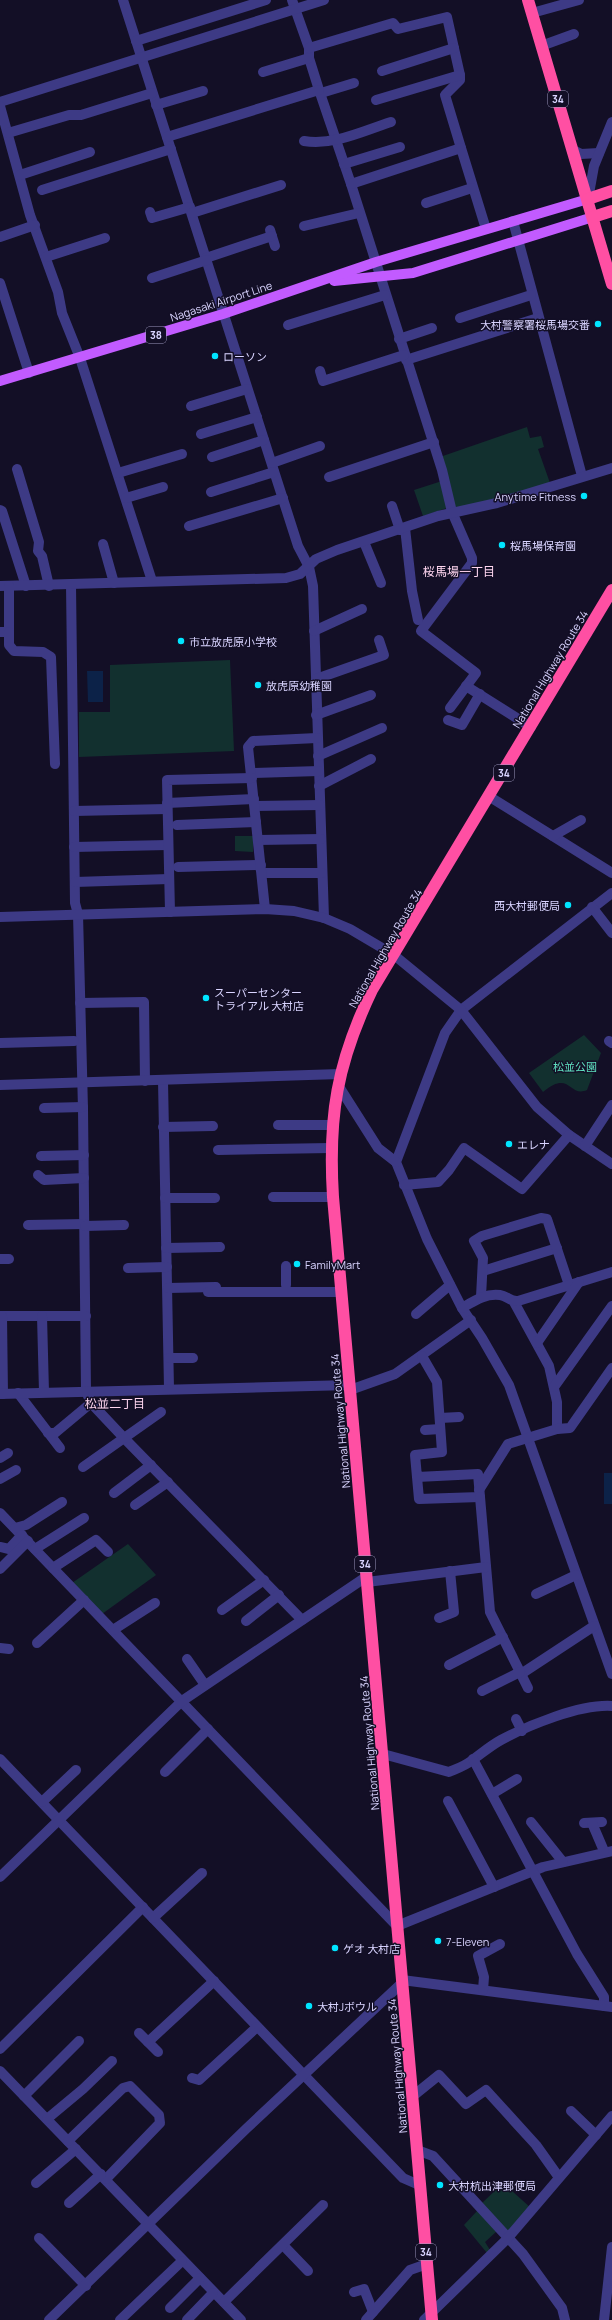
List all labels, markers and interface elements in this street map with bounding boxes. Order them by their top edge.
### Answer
road number: 34 [548,91,568,107]
street label: Nagasaki Airport Line [168,277,275,325]
place label: 大村警察署桜馬場交番 [480,317,590,332]
marker: 大村警察署桜馬場交番 [593,319,603,329]
road number: 38 [146,327,166,343]
place label: ローソン [223,349,267,364]
marker: ローソン [210,351,220,361]
place label: Anytime Fitness [495,489,576,504]
marker: Anytime Fitness [579,491,589,501]
place label: 桜馬場保育園 [510,538,576,553]
marker: 桜馬場保育園 [497,540,507,550]
district label: 桜馬場一丁目 [423,563,495,580]
street label: National Highway Route 34 [509,607,591,731]
place label: 市立放虎原小学校 [189,634,277,649]
marker: 市立放虎原小学校 [176,636,186,646]
place label: 放虎原幼稚園 [266,678,332,693]
marker: 放虎原幼稚園 [253,680,263,690]
road number: 34 [494,765,514,781]
street label: National Highway Route 34 [345,886,425,1010]
place label: 西大村郵便局 [494,898,560,913]
marker: 西大村郵便局 [563,900,573,910]
place label: スーパーセンター トライアル 大村店 [214,985,304,1013]
marker: スーパーセンター トライアル 大村店 [201,993,211,1003]
park label: 松並公園 [553,1059,597,1074]
place label: エレナ [517,1137,550,1152]
marker: エレナ [504,1139,514,1149]
place label: FamilyMart [305,1257,360,1272]
marker: FamilyMart [292,1259,302,1269]
street label: National Highway Route 34 [327,1353,353,1489]
district label: 松並二丁目 [85,1395,145,1412]
road number: 34 [355,1556,375,1572]
street label: National Highway Route 34 [356,1675,382,1811]
place label: 7-Eleven [446,1934,489,1949]
marker: 7-Eleven [433,1936,443,1946]
place label: ゲオ 大村店 [343,1941,400,1956]
marker: ゲオ 大村店 [330,1943,340,1953]
street label: National Highway Route 34 [384,1998,410,2134]
place label: 大村Jボウル [317,1999,377,2014]
marker: 大村Jボウル [304,2001,314,2011]
place label: 大村杭出津郵便局 [448,2178,536,2193]
marker: 大村杭出津郵便局 [435,2180,445,2190]
road number: 34 [416,2244,436,2260]

